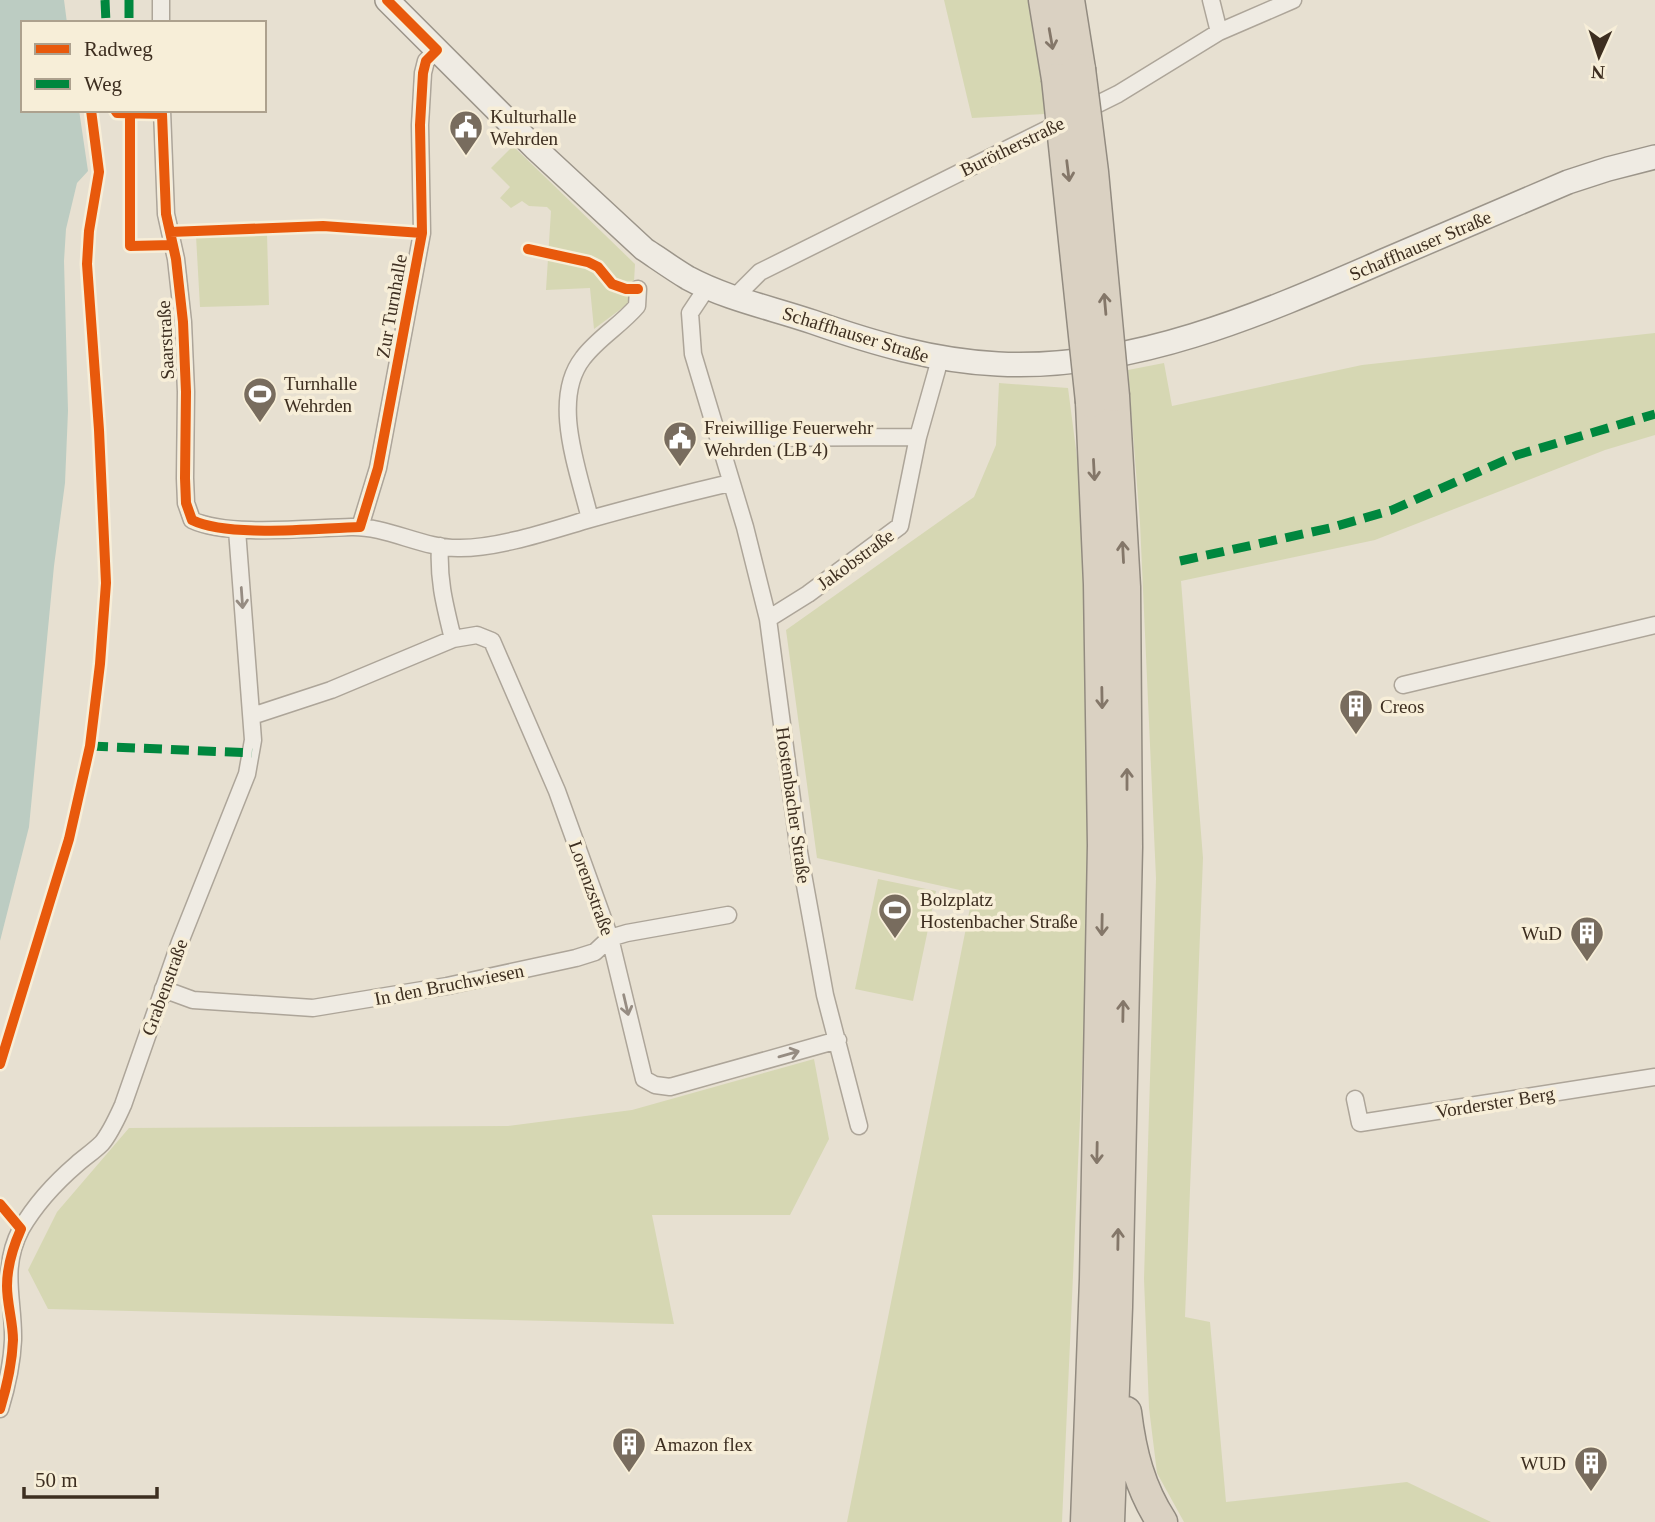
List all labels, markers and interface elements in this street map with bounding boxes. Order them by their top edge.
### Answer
legend [21,21,266,112]
north arrow [1564,21,1634,91]
one-way arrow [1045,27,1058,50]
text: Radweg [84,37,153,61]
text: N [1590,62,1606,83]
text: Weg [84,72,122,96]
place label: Kulturhalle Wehrden [490,106,577,149]
public building icon: Kulturhalle Wehrden [447,108,485,157]
street label: Burötherstraße [957,112,1068,181]
one-way arrow [1062,159,1075,181]
street label: Schaffhauser Straße [1346,206,1494,285]
street label: Zur Turnhalle [372,253,411,360]
one-way arrow [1098,293,1111,316]
street label: Saarstraße [153,300,178,380]
street label: Schaffhauser Straße [780,302,932,367]
place label: Turnhalle Wehrden [284,373,357,416]
sports icon: Turnhalle Wehrden [241,375,279,424]
place label: Freiwillige Feuerwehr Wehrden (LB 4) [704,417,874,461]
public building icon: Freiwillige Feuerwehr Wehrden (LB 4) [661,419,699,468]
one-way arrow [1087,459,1100,482]
street label: Jakobstraße [813,525,898,594]
one-way arrow [1116,540,1129,563]
one-way arrow [236,586,249,609]
one-way arrow [1095,686,1108,709]
building icon: Creos [1337,687,1375,736]
place label: Creos [1380,696,1424,717]
street label: Hostenbacher Straße [772,726,815,885]
one-way arrow [1120,768,1134,791]
street label: Lorenzstraße [565,838,618,938]
place label: Bolzplatz Hostenbacher Straße [920,889,1078,932]
sports icon: Bolzplatz Hostenbacher Straße [876,891,914,940]
one-way arrow [1095,913,1109,936]
building icon: WuD [1568,914,1606,963]
place label: WuD [1522,923,1562,944]
street label: Grabenstraße [137,936,192,1038]
street label: In den Bruchwiesen [373,960,526,1009]
one-way arrow [620,993,633,1016]
one-way arrow [1117,1000,1130,1023]
one-way arrow [777,1047,800,1060]
street label: Vorderster Berg [1434,1083,1557,1122]
one-way arrow [1091,1141,1104,1164]
one-way arrow [1112,1228,1125,1251]
building icon: Amazon flex [610,1425,648,1474]
place label: Amazon flex [654,1434,753,1455]
building icon: WUD [1572,1444,1610,1493]
place label: WUD [1521,1453,1566,1474]
scale bar [24,1456,158,1500]
text: 50 m [35,1468,78,1492]

